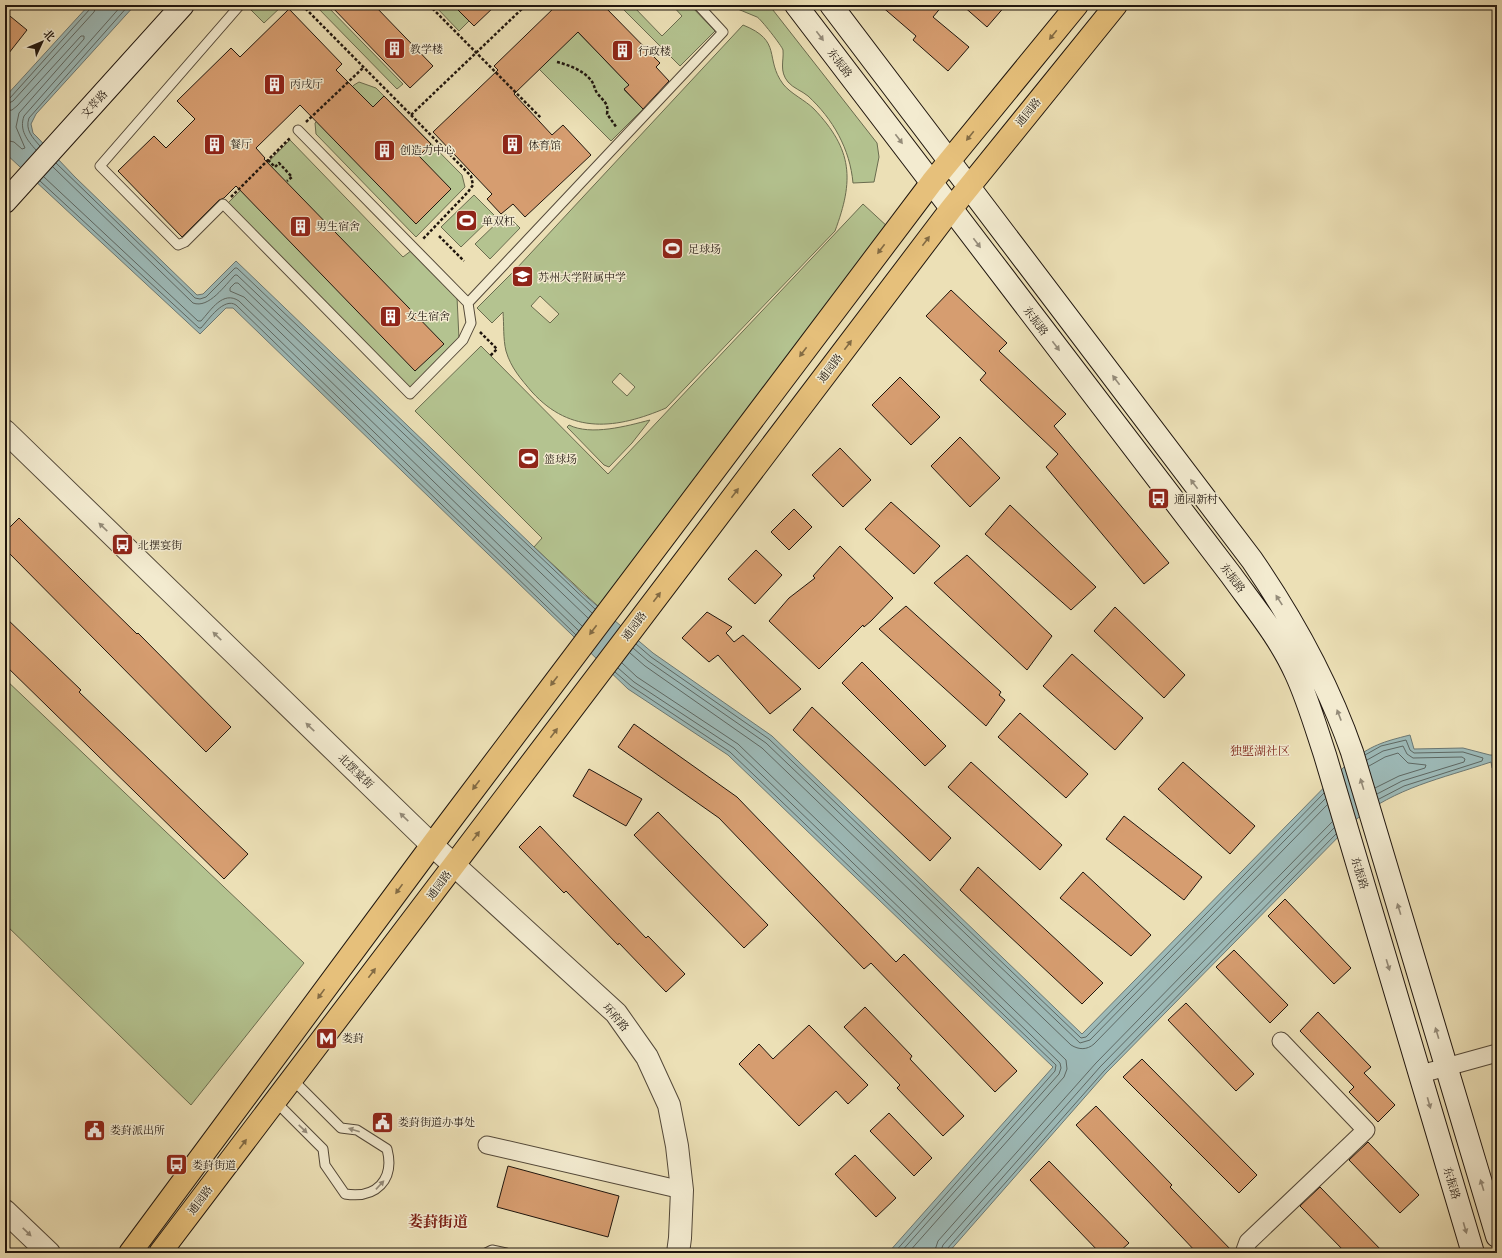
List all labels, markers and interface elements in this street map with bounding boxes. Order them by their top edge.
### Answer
north arrow [22,22,62,62]
text: 北 [40,26,58,44]
one-way arrow [1048,30,1057,41]
one-way arrow [816,31,824,41]
building icon: 教学楼 [382,36,408,62]
building icon: 行政楼 [609,38,635,64]
place label: 教学楼 [410,42,443,56]
place label: 行政楼 [638,44,671,58]
street label: 东振路 [824,46,856,80]
building icon: 丙戌厅 [262,71,288,97]
place label: 丙戌厅 [290,77,323,91]
street label: 文萃路 [78,87,110,121]
street label: 通园路 [1012,95,1044,129]
one-way arrow [966,130,974,141]
building icon: 餐厅 [201,131,227,157]
building icon: 体育馆 [500,132,526,158]
one-way arrow [895,134,903,145]
place label: 餐厅 [230,137,252,151]
building icon: 创造力中心 [372,137,398,163]
place label: 体育馆 [528,138,561,152]
place label: 创造力中心 [400,143,455,157]
sports icon: 单双杠 [454,208,480,234]
building icon: 男生宿舍 [288,213,314,239]
place label: 单双杠 [482,214,515,228]
place label: 男生宿舍 [316,219,360,233]
sports icon: 足球场 [660,236,686,262]
one-way arrow [922,236,930,246]
one-way arrow [973,238,981,248]
place label: 足球场 [688,242,721,256]
one-way arrow [877,243,885,254]
school or university icon: 苏州大学附属中学 [510,264,536,290]
place label: 苏州大学附属中学 [538,270,626,284]
building icon: 女生宿舍 [377,303,403,329]
street label: 东振路 [1020,304,1052,338]
place label: 女生宿舍 [406,309,450,323]
one-way arrow [843,339,852,350]
one-way arrow [1052,341,1060,352]
one-way arrow [798,347,807,358]
street label: 通园路 [814,351,846,385]
one-way arrow [1111,375,1120,386]
sports icon: 篮球场 [515,446,541,472]
place label: 篮球场 [544,452,577,466]
one-way arrow [1190,479,1198,489]
bus stop icon: 通园新村 [1145,486,1171,512]
one-way arrow [731,488,739,498]
place label: 通园新村 [1174,492,1218,506]
one-way arrow [98,522,108,531]
bus stop icon: 北摆宴街 [109,532,135,558]
place label: 北摆宴街 [138,538,182,552]
street label: 东振路 [1217,561,1249,595]
one-way arrow [653,591,661,602]
one-way arrow [1276,594,1283,606]
street label: 通园路 [618,609,650,643]
one-way arrow [589,624,597,635]
one-way arrow [212,632,222,641]
one-way arrow [550,675,558,686]
one-way arrow [1336,709,1342,721]
one-way arrow [305,722,315,732]
one-way arrow [550,727,558,738]
district label: 独墅湖社区 [1230,743,1290,758]
street label: 北摆宴街 [335,751,377,791]
one-way arrow [1359,778,1365,790]
one-way arrow [472,779,480,790]
one-way arrow [399,813,409,822]
one-way arrow [472,831,480,842]
street label: 东振路 [1348,855,1372,891]
street label: 通园路 [423,868,455,902]
one-way arrow [395,884,403,894]
one-way arrow [1396,903,1402,915]
one-way arrow [1385,959,1391,971]
one-way arrow [368,968,376,979]
one-way arrow [317,988,325,999]
street label: 环府路 [600,1000,632,1034]
metro station icon: 娄葑 [314,1025,340,1051]
one-way arrow [1434,1027,1440,1039]
place label: 娄葑 [342,1031,364,1045]
one-way arrow [1426,1097,1432,1109]
public building icon: 娄葑街道办事处 [369,1109,395,1135]
place label: 娄葑街道办事处 [398,1115,475,1129]
public building icon: 娄葑派出所 [81,1117,107,1143]
place label: 娄葑派出所 [110,1123,165,1137]
one-way arrow [298,1124,308,1134]
one-way arrow [347,1127,359,1133]
one-way arrow [238,1138,247,1149]
bus stop icon: 娄葑街道 [163,1152,189,1178]
place label: 娄葑街道 [192,1158,236,1172]
street label: 东振路 [1441,1165,1463,1201]
one-way arrow [1479,1179,1485,1191]
one-way arrow [375,1180,385,1190]
street label: 通园路 [184,1183,216,1217]
district label: 娄葑街道 [408,1212,468,1231]
one-way arrow [1462,1222,1468,1234]
one-way arrow [22,1227,32,1237]

